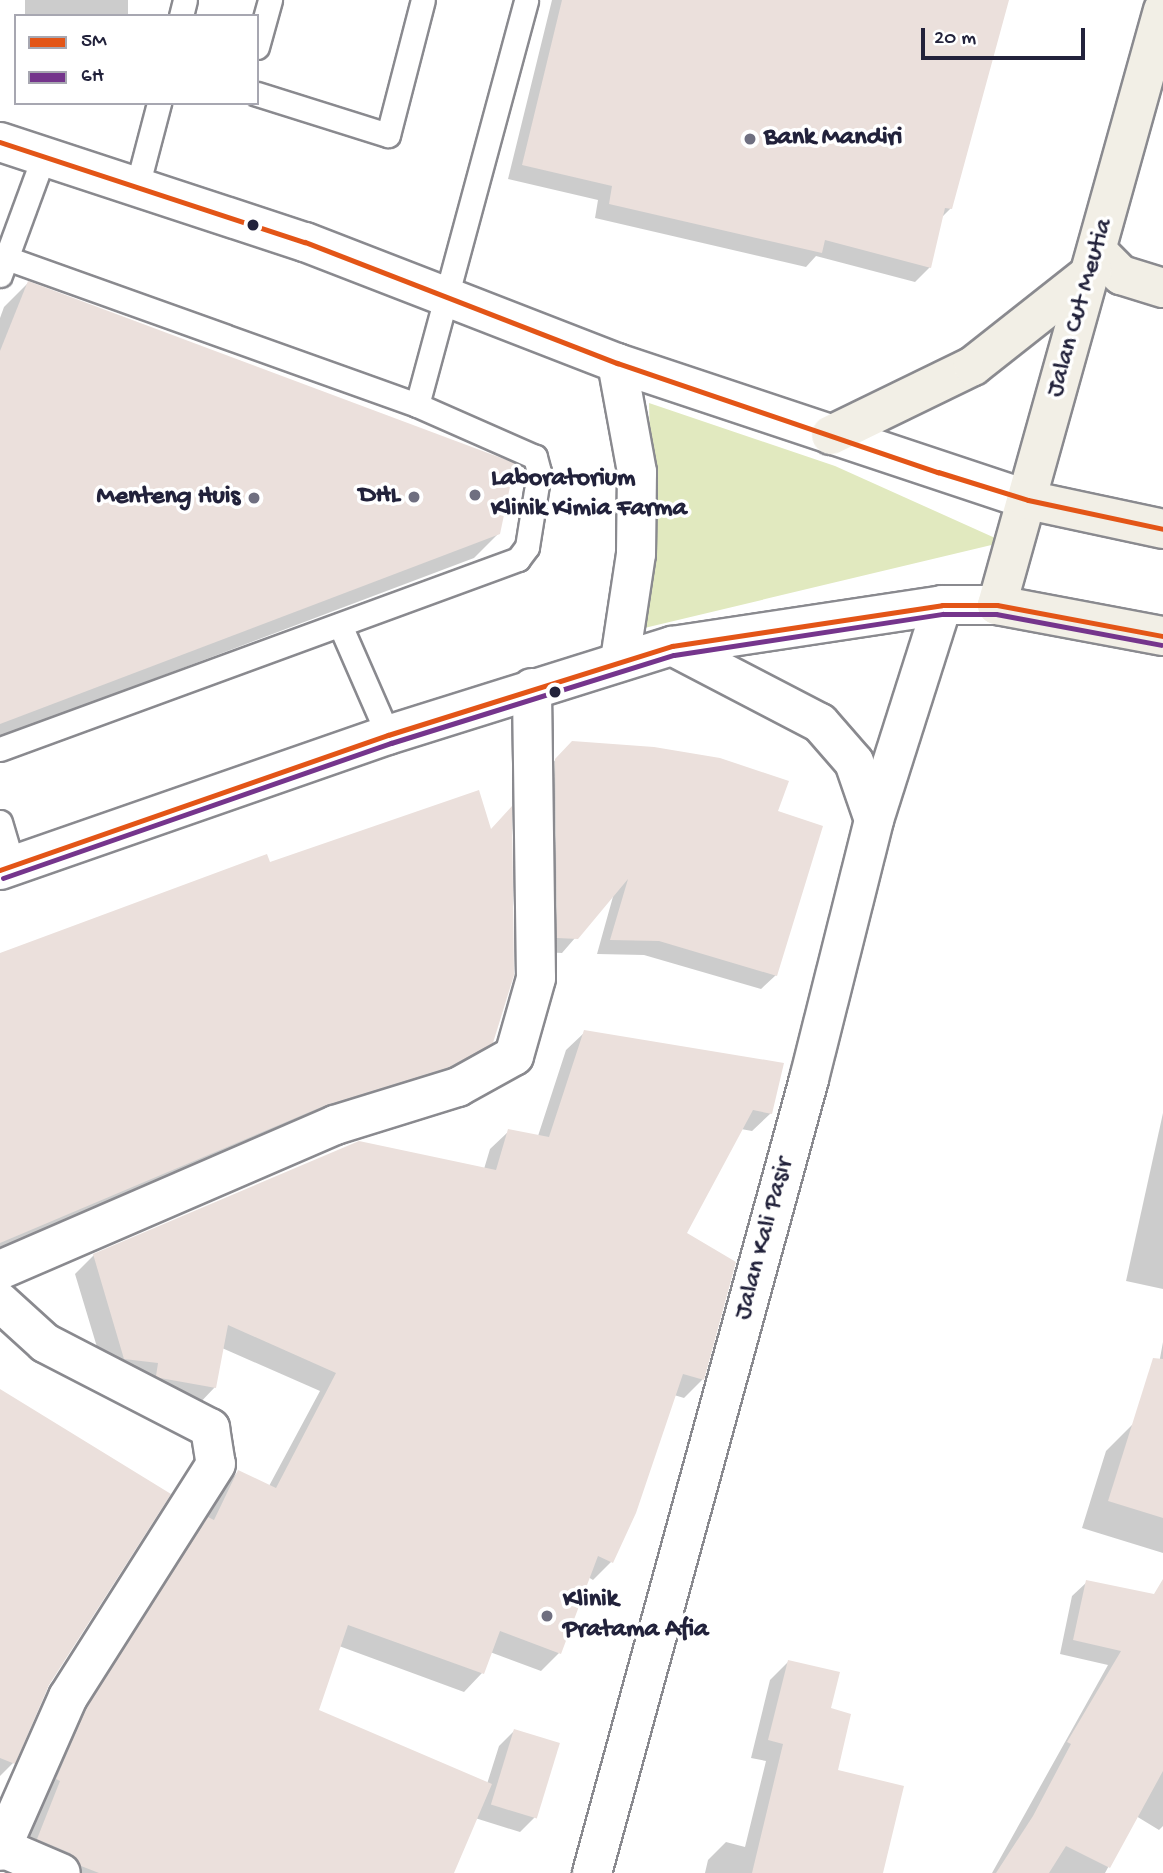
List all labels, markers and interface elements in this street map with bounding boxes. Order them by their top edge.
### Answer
legend [14,14,259,105]
scale bar [925,14,1090,58]
text: 20 m [934,27,976,52]
text: 5M [81,30,107,55]
text: 6H [81,65,104,90]
place label: Bank Mandiri [764,123,902,155]
marker: Bank Mandiri [742,131,758,147]
street label: Jalan Cut Meutia [1041,215,1121,401]
unlabelled marker [246,218,260,232]
place label: Laboratorium Klinik Kimia Farma [491,464,687,526]
place label: DHL [359,481,400,513]
place label: Menteng Huis [97,482,240,514]
marker: Laboratorium Klinik Kimia Farma [465,485,485,505]
marker: DHL [406,489,422,505]
marker: Menteng Huis [246,490,262,506]
unlabelled marker [548,685,562,699]
street label: Jalan Kali Pasir [728,1155,802,1323]
place label: Klinik Pratama Afia [563,1585,708,1646]
marker: Klinik Pratama Afia [537,1606,557,1626]

